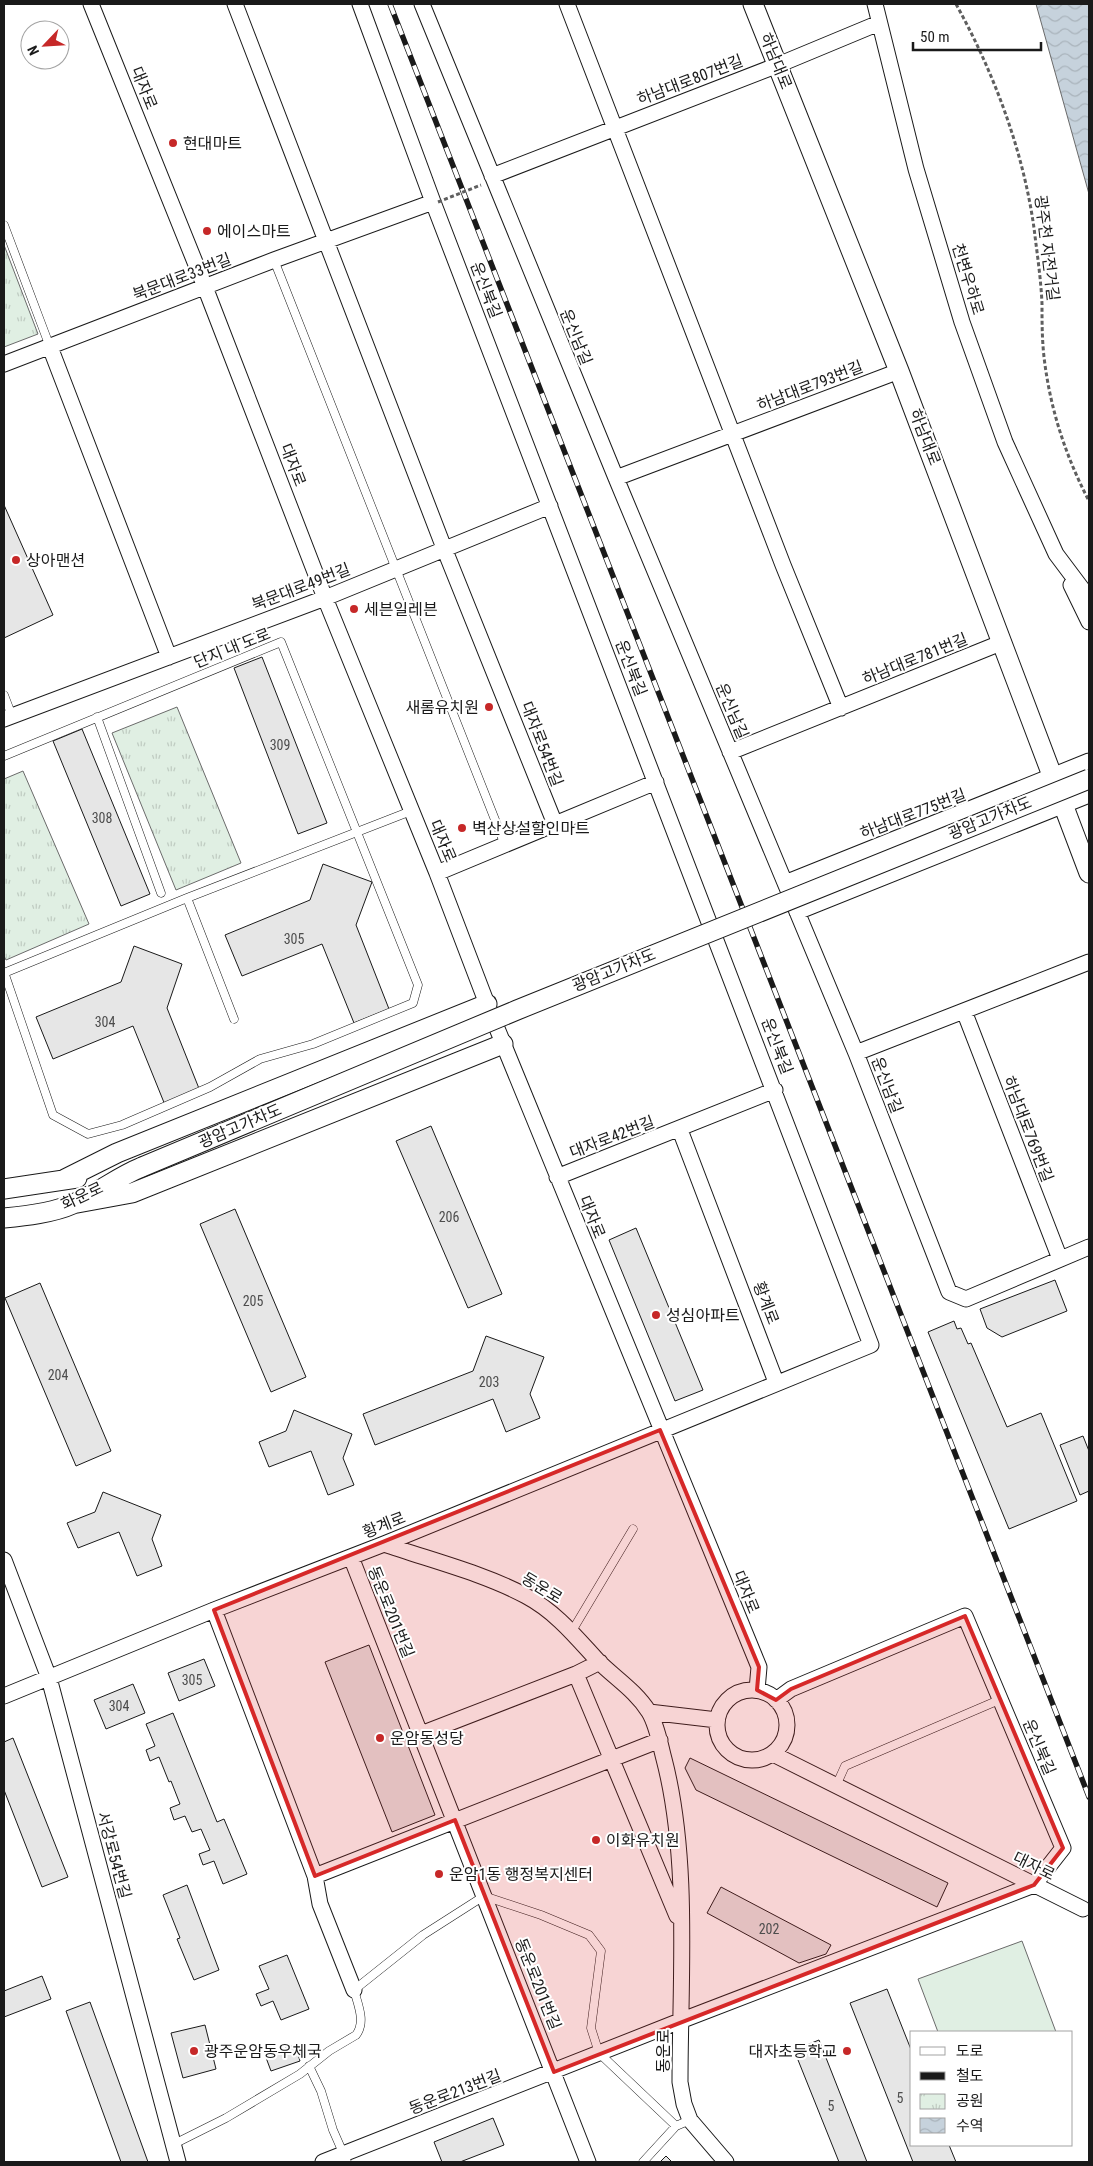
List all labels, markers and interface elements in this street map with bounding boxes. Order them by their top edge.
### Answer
north arrow [20,20,70,70]
scale bar [913,20,1040,52]
text: 50 m [920,28,950,46]
street label: 하남대로 [756,30,796,92]
text: N [24,43,42,58]
street label: 하남대로807번길 [634,51,746,109]
street label: 대자로 [127,64,161,112]
place label: 현대마트 [183,134,242,153]
marker: 현대마트 [167,137,179,149]
street label: 광주천 자전거길 [1031,194,1063,302]
place label: 에이스마트 [217,222,291,241]
marker: 에이스마트 [201,225,213,237]
street label: 천변우하로 [948,241,988,317]
street label: 북문대로33번길 [130,249,234,305]
street label: 운신북길 [467,259,505,321]
street label: 운신남길 [556,306,596,368]
street label: 하남대로793번길 [754,357,866,415]
street label: 하남대로 [906,406,945,468]
street label: 대자로 [276,441,310,489]
place label: 상아맨션 [26,551,85,570]
marker: 상아맨션 [10,554,22,566]
street label: 북문대로49번길 [249,559,353,615]
place label: 세븐일레븐 [364,600,438,619]
marker: 세븐일레븐 [348,603,360,615]
street label: 단지 내 도로 [191,624,273,672]
street label: 하남대로781번길 [860,629,970,689]
street label: 운신북길 [612,637,650,699]
street label: 운신남길 [712,680,752,742]
place label: 새롬유치원 [405,698,479,717]
street label: 대자로54번길 [517,699,567,789]
marker: 새롬유치원 [483,701,495,713]
house number: 309 [270,737,290,753]
street label: 하남대로775번길 [857,785,969,843]
street label: 광암고가차도 [945,793,1035,843]
house number: 308 [92,810,112,826]
street label: 대자로 [426,817,460,865]
place label: 벽산상설할인마트 [472,819,590,838]
marker: 벽산상설할인마트 [456,822,468,834]
house number: 305 [284,931,304,947]
street label: 광암고가차도 [569,945,659,995]
house number: 304 [95,1014,115,1030]
street label: 운신북길 [758,1015,796,1077]
street label: 운신남길 [868,1054,906,1116]
street label: 하남대로769번길 [999,1073,1057,1185]
street label: 광암고가차도 [196,1100,285,1152]
street label: 대자로42번길 [567,1112,657,1162]
street label: 화운로 [58,1178,106,1214]
street label: 대자로 [575,1193,609,1241]
house number: 206 [439,1209,459,1225]
street label: 황계로 [749,1279,783,1327]
house number: 205 [243,1293,263,1309]
place label: 성심아파트 [666,1306,740,1325]
marker: 성심아파트 [650,1309,662,1321]
house number: 204 [48,1367,68,1383]
house number: 203 [479,1374,499,1390]
street label: 황계로 [360,1508,408,1542]
street label: 동운로201번길 [364,1563,418,1661]
street label: 동운로 [518,1568,566,1608]
street label: 대자로 [729,1568,763,1616]
house number: 305 [182,1672,202,1688]
house number: 304 [109,1698,129,1714]
street label: 운신북길 [1019,1716,1059,1778]
place label: 운암동성당 [390,1729,464,1748]
marker: 운암동성당 [374,1732,386,1744]
street label: 서강로54번길 [93,1809,135,1901]
place label: 이화유치원 [606,1831,680,1850]
marker: 이화유치원 [590,1834,602,1846]
street label: 대자로 [1010,1848,1058,1884]
place label: 운암1동 행정복지센터 [449,1865,593,1884]
marker: 운암1동 행정복지센터 [433,1868,445,1880]
house number: 202 [759,1921,779,1937]
street label: 동운로201번길 [511,1935,565,2033]
street label: 동운로 [654,2029,673,2073]
legend [910,2031,1073,2146]
place label: 광주운암동우체국 [204,2042,322,2061]
place label: 대자초등학교 [749,2042,837,2061]
text: 도로 [956,2042,984,2060]
marker: 광주운암동우체국 [188,2045,200,2057]
marker: 대자초등학교 [841,2045,853,2057]
street label: 동운로213번길 [406,2066,504,2118]
text: 철도 [956,2067,984,2085]
house number: 5 [897,2090,904,2106]
text: 공원 [956,2092,984,2110]
house number: 5 [828,2098,835,2114]
text: 수역 [956,2117,984,2135]

